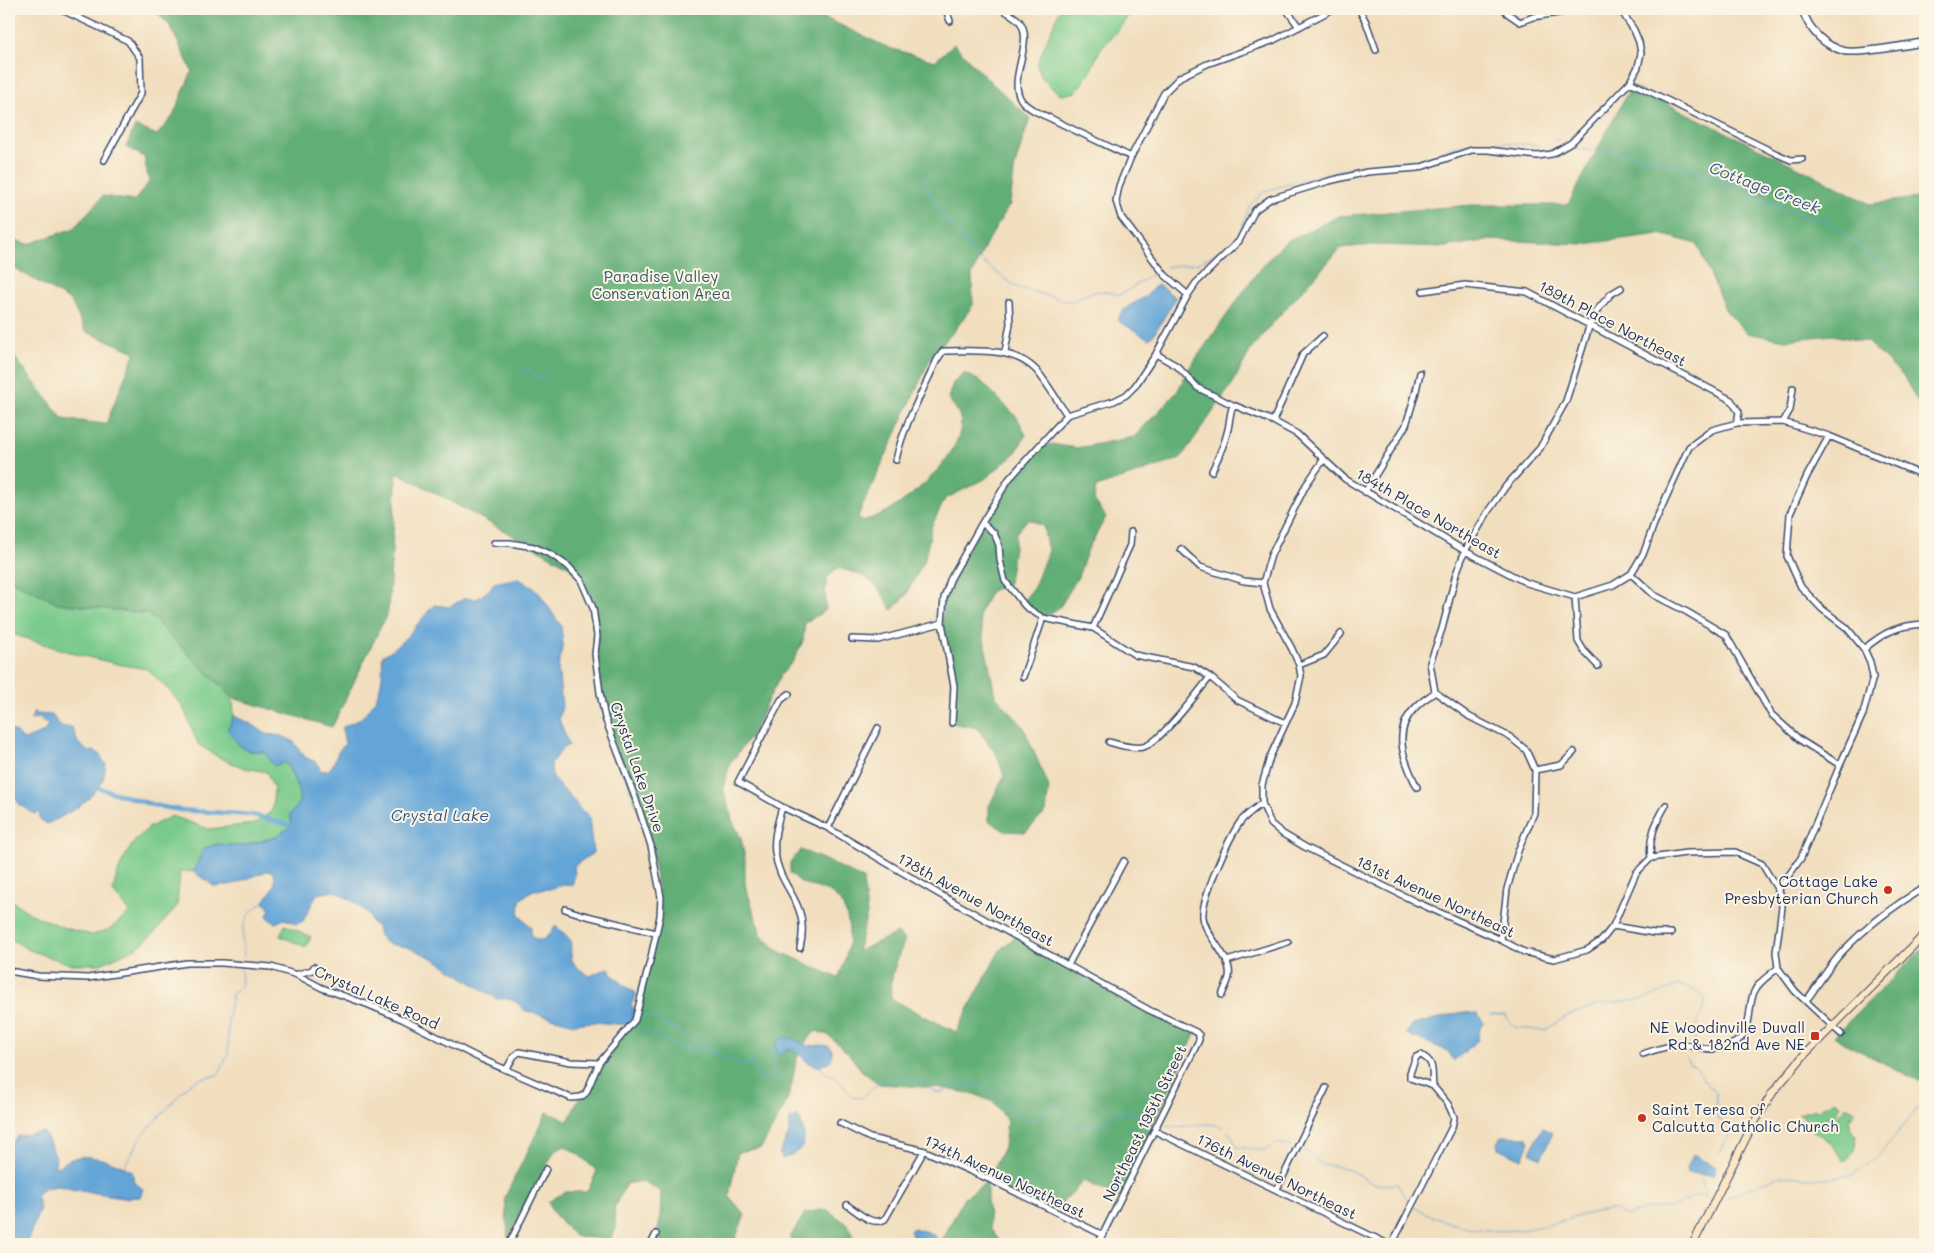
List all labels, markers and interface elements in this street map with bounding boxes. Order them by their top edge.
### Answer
water label: Cottage Creek [1707,156,1824,218]
park label: Paradise Valley Conservation Area [591,266,731,303]
street label: 189th Place Northeast [1536,275,1690,371]
street label: 184th Place Northeast [1353,463,1505,563]
street label: Crystal Lake Drive [606,699,670,835]
water label: Crystal Lake [391,804,489,825]
street label: 178th Avenue Northeast [894,848,1058,950]
street label: 181st Avenue Northeast [1353,850,1519,942]
place label: Cottage Lake Presbyterian Church [1725,871,1878,908]
marker: Cottage Lake Presbyterian Church [1882,884,1894,896]
street label: Crystal Lake Road [311,961,443,1033]
place label: NE Woodinville Duvall Rd & 182nd Ave NE [1650,1017,1805,1054]
marker: NE Woodinville Duvall Rd & 182nd Ave NE [1809,1030,1821,1042]
street label: Northeast 195th Street [1097,1041,1191,1205]
place label: Saint Teresa of Calcutta Catholic Church [1652,1099,1838,1136]
marker: Saint Teresa of Calcutta Catholic Church [1636,1112,1648,1124]
street label: 176th Avenue Northeast [1194,1128,1360,1224]
street label: 174th Avenue Northeast [921,1130,1089,1222]

